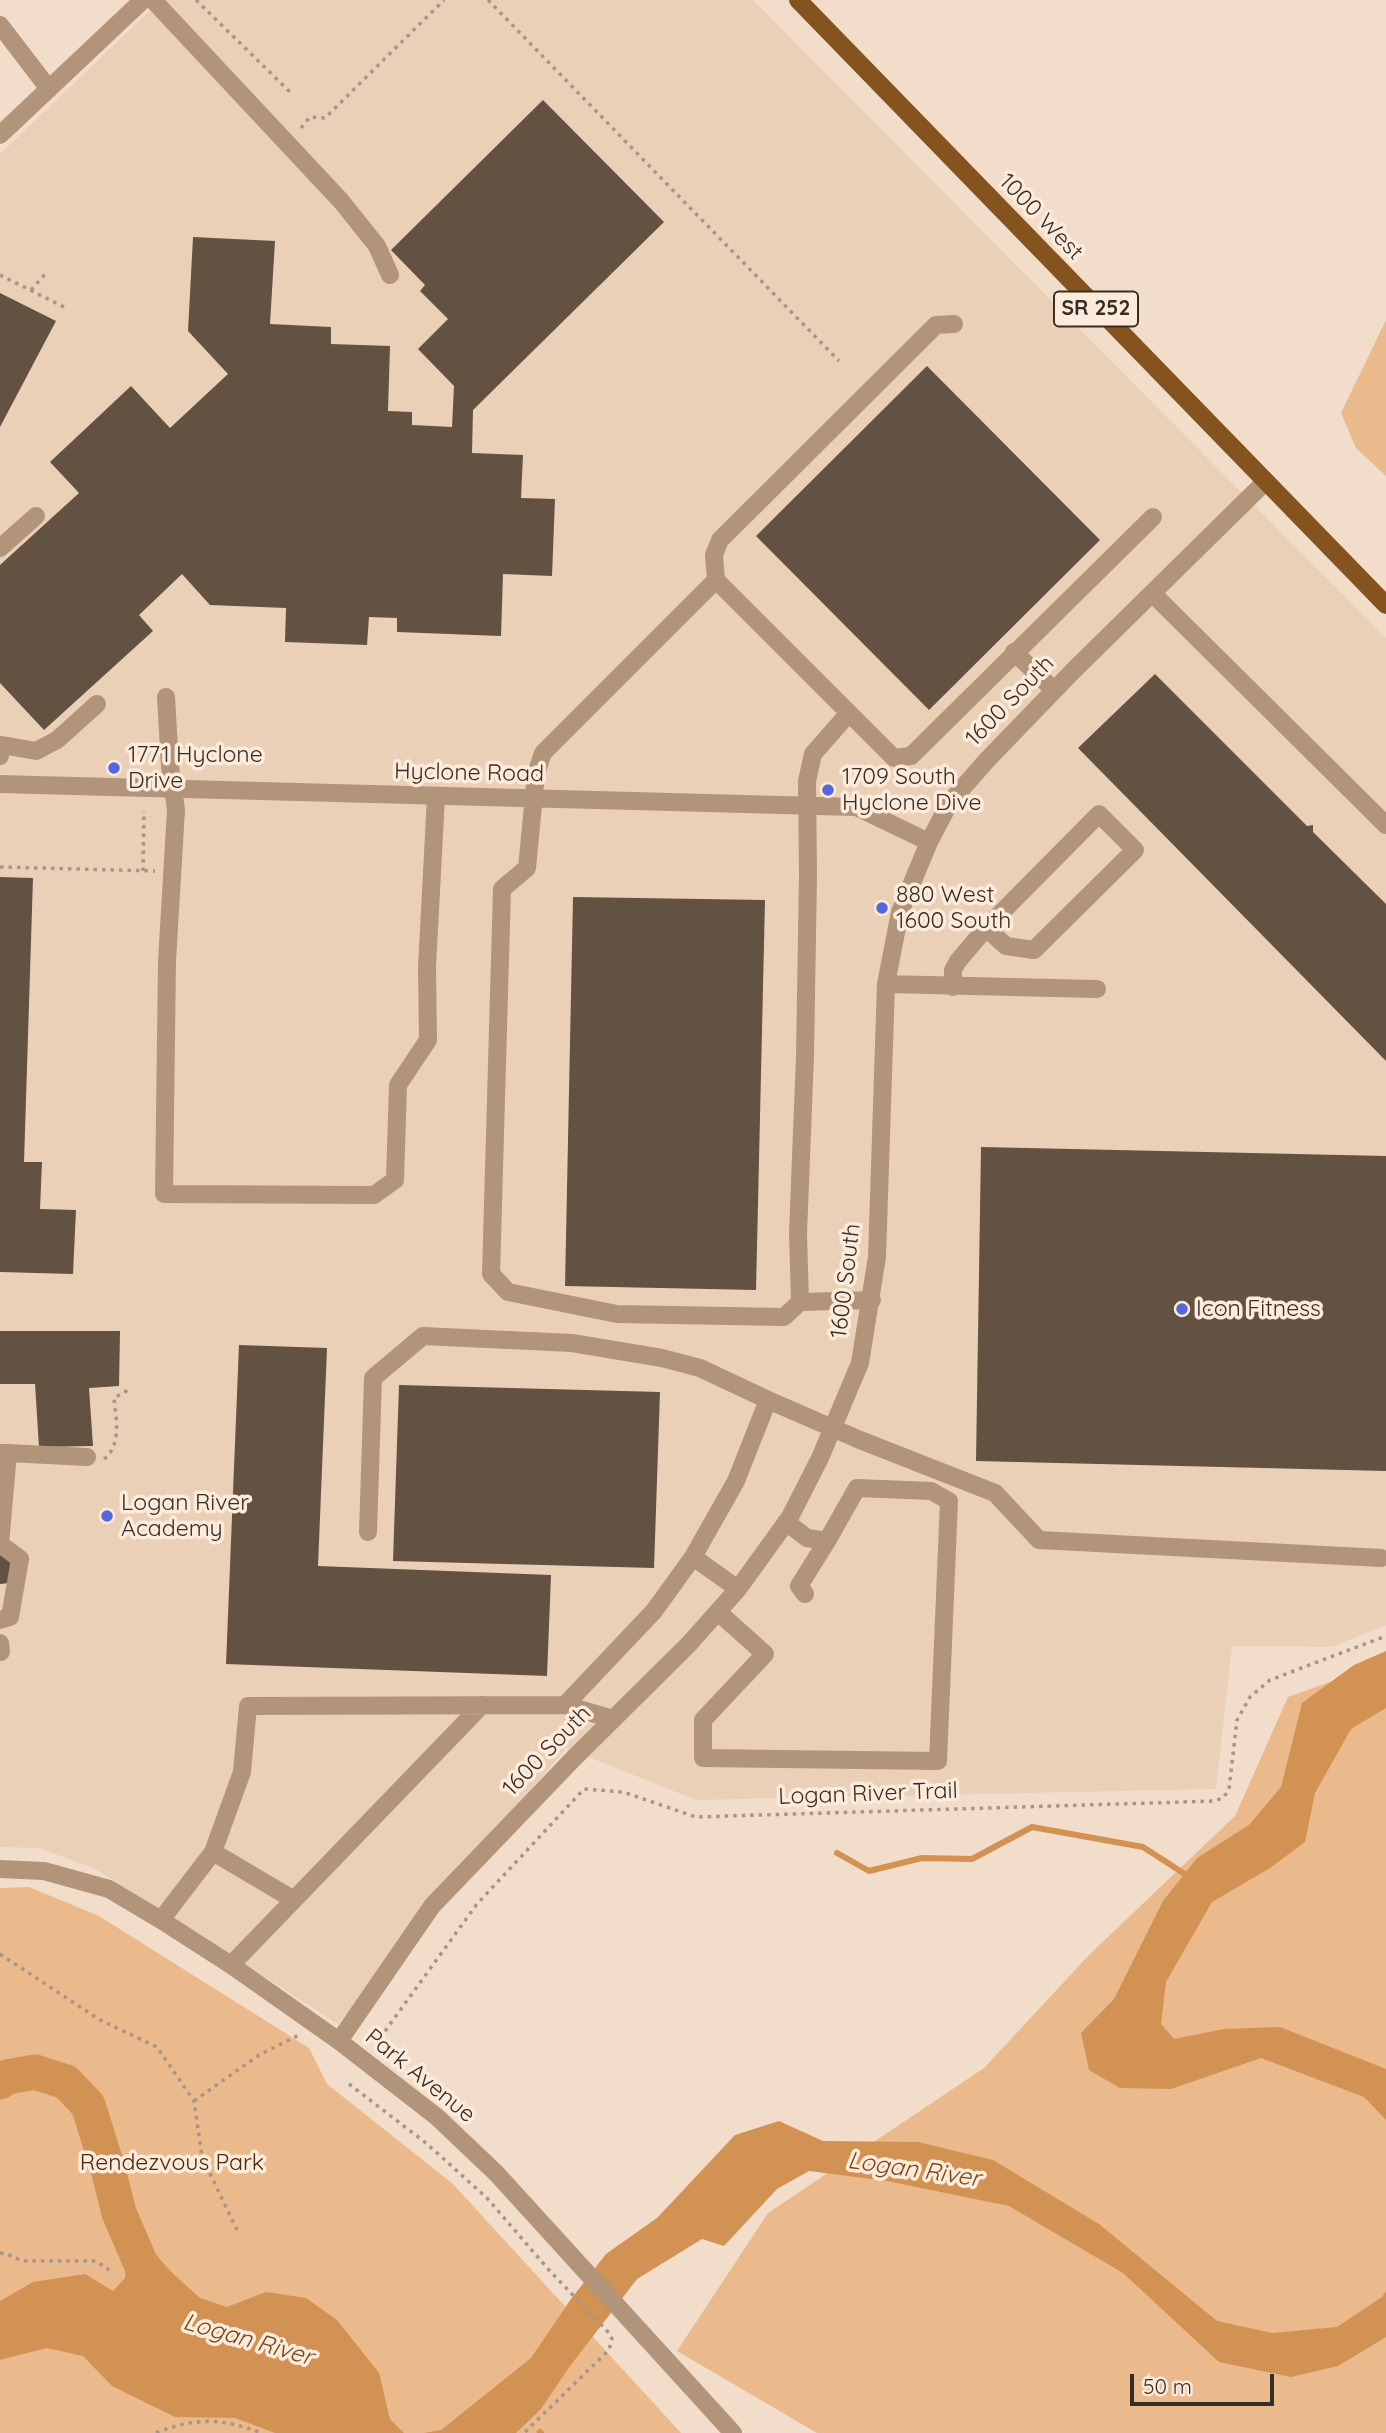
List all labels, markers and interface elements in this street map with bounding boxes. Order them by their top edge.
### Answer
street label: 1000 West [993,168,1089,266]
road number: SR 252 [1054,292,1138,326]
street label: 1600 South [960,650,1060,752]
place label: 1771 Hyclone Drive [128,741,263,795]
street label: Hyclone Road [394,758,544,788]
marker: 1771 Hyclone Drive [106,760,122,776]
place label: 1709 South Hyclone Dive [842,763,981,817]
marker: 1709 South Hyclone Dive [820,782,836,798]
place label: 880 West 1600 South [896,881,1011,935]
marker: 880 West 1600 South [874,900,890,916]
street label: 1600 South [825,1222,867,1340]
place label: Icon Fitness [1196,1295,1321,1323]
marker: Icon Fitness [1174,1301,1190,1317]
place label: Logan River Academy [121,1489,249,1543]
marker: Logan River Academy [99,1508,115,1524]
street label: 1600 South [497,1700,597,1802]
street label: Logan River Trail [778,1777,958,1811]
street label: Park Avenue [359,2023,481,2129]
water label: Logan River [846,2146,982,2194]
park label: Rendezvous Park [80,2149,264,2177]
water label: Logan River [180,2308,316,2372]
scale bar [1134,2360,1278,2404]
text: 50 m [1143,2373,1192,2399]

